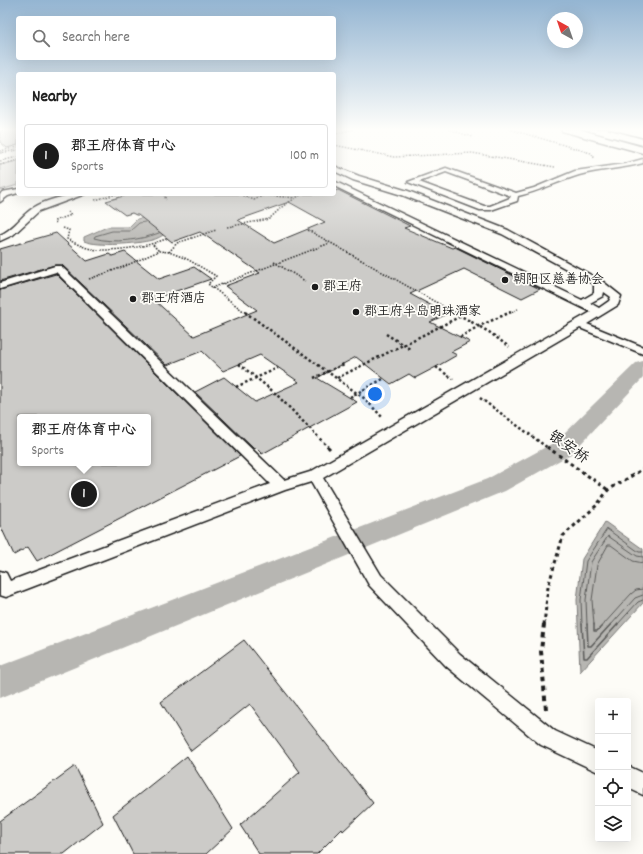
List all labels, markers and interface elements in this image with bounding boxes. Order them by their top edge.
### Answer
north arrow [547,12,583,48]
search box [16,16,336,60]
icon: search [30,27,52,49]
text: Search here [62,27,130,49]
text: Nearby [32,86,76,110]
text: 郡王府体育中心 [71,136,176,158]
text: 1 [45,147,47,166]
text: 100 m [290,147,319,166]
text: Sports [71,158,104,177]
place label: 朝阳区慈善协会 [513,271,604,290]
marker: 朝阳区慈善协会 [500,275,510,285]
place label: 郡王府 [323,278,362,297]
marker: 郡王府 [310,282,320,292]
place label: 郡王府酒店 [141,290,206,309]
marker: 郡王府酒店 [128,294,138,304]
place label: 郡王府半岛明珠酒家 [364,303,481,322]
marker: 郡王府半岛明珠酒家 [351,307,361,317]
your location [365,384,385,404]
popup [17,414,151,466]
text: 郡王府体育中心 [31,420,137,442]
street label: 银安桥 [543,426,593,470]
text: Sports [31,442,64,461]
pin: 1 [71,479,97,509]
map controls [595,698,631,842]
button: + [595,698,631,734]
button: − [595,734,631,770]
button: locate [595,770,631,806]
button: layers [595,806,631,842]

